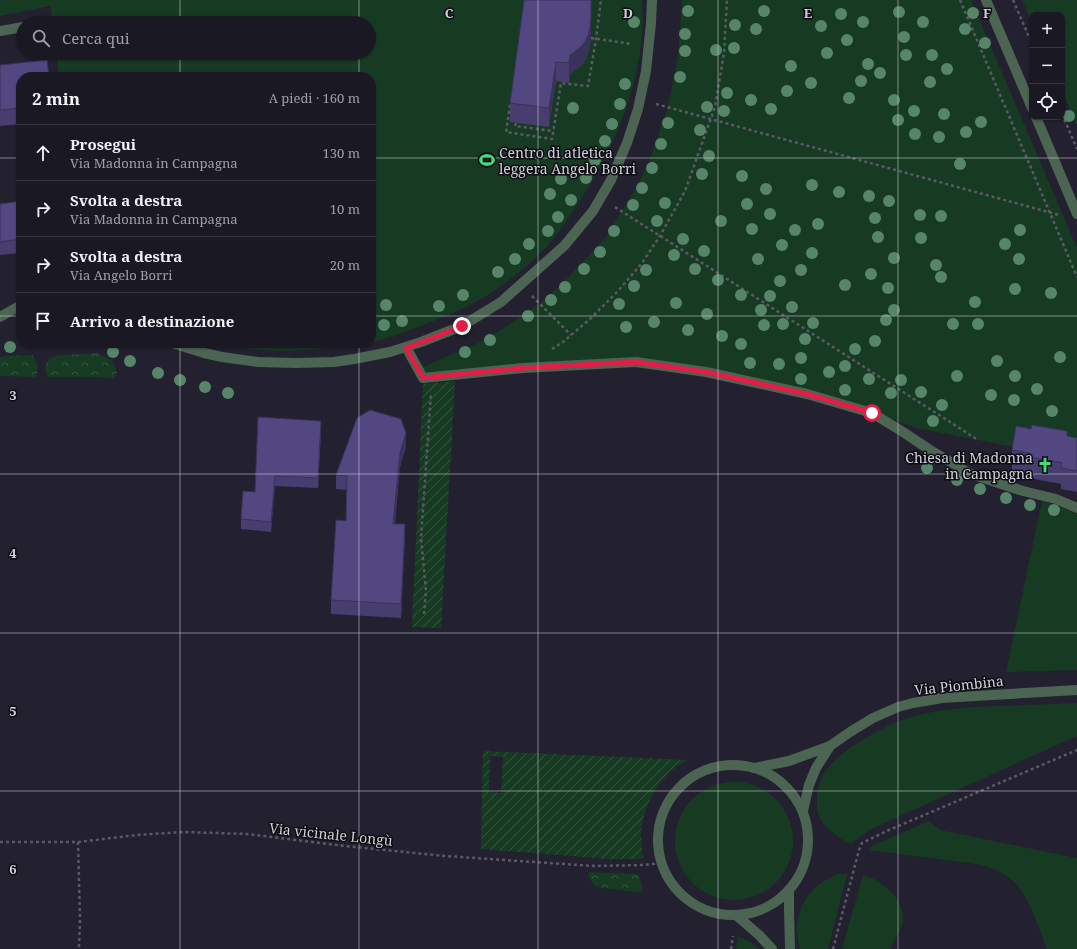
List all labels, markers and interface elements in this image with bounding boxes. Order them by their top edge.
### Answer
text: C [445,4,454,22]
text: D [623,4,633,22]
text: E [804,4,813,22]
text: F [983,4,991,22]
map controls [1029,12,1065,120]
button: + [1029,12,1065,48]
search box [16,16,376,60]
icon: search [30,27,52,49]
text: Cerca qui [62,28,130,48]
button: − [1029,48,1065,84]
button: locate [1029,84,1065,120]
text: 2 min [32,87,80,110]
text: A piedi · 160 m [269,89,360,107]
text: Prosegui [70,134,136,154]
icon: ahead [32,142,54,164]
place label: Centro di atletica leggera Angelo Borri [499,143,637,178]
text: 130 m [323,144,360,162]
sports icon: Centro di atletica leggera Angelo Borri [478,151,496,169]
text: Via Madonna in Campagna [70,154,238,172]
text: Svolta a destra [70,190,182,210]
icon: right [32,198,54,220]
text: 10 m [330,200,360,218]
text: Via Madonna in Campagna [70,210,238,228]
text: Svolta a destra [70,246,182,266]
icon: right [32,254,54,276]
text: 20 m [330,256,360,274]
text: Via Angelo Borri [70,266,172,284]
icon: arrive [32,310,54,332]
text: Arrivo a destinazione [70,311,234,331]
route end [453,317,471,335]
text: 3 [9,386,17,404]
route start [863,404,881,422]
place label: Chiesa di Madonna in Campagna [905,448,1033,483]
church icon: Chiesa di Madonna in Campagna [1036,456,1054,474]
text: 4 [9,544,17,562]
street label: Via Piombina [913,671,1005,699]
text: 5 [9,702,17,720]
street label: Via vicinale Longù [268,818,394,850]
text: 6 [9,860,17,878]

